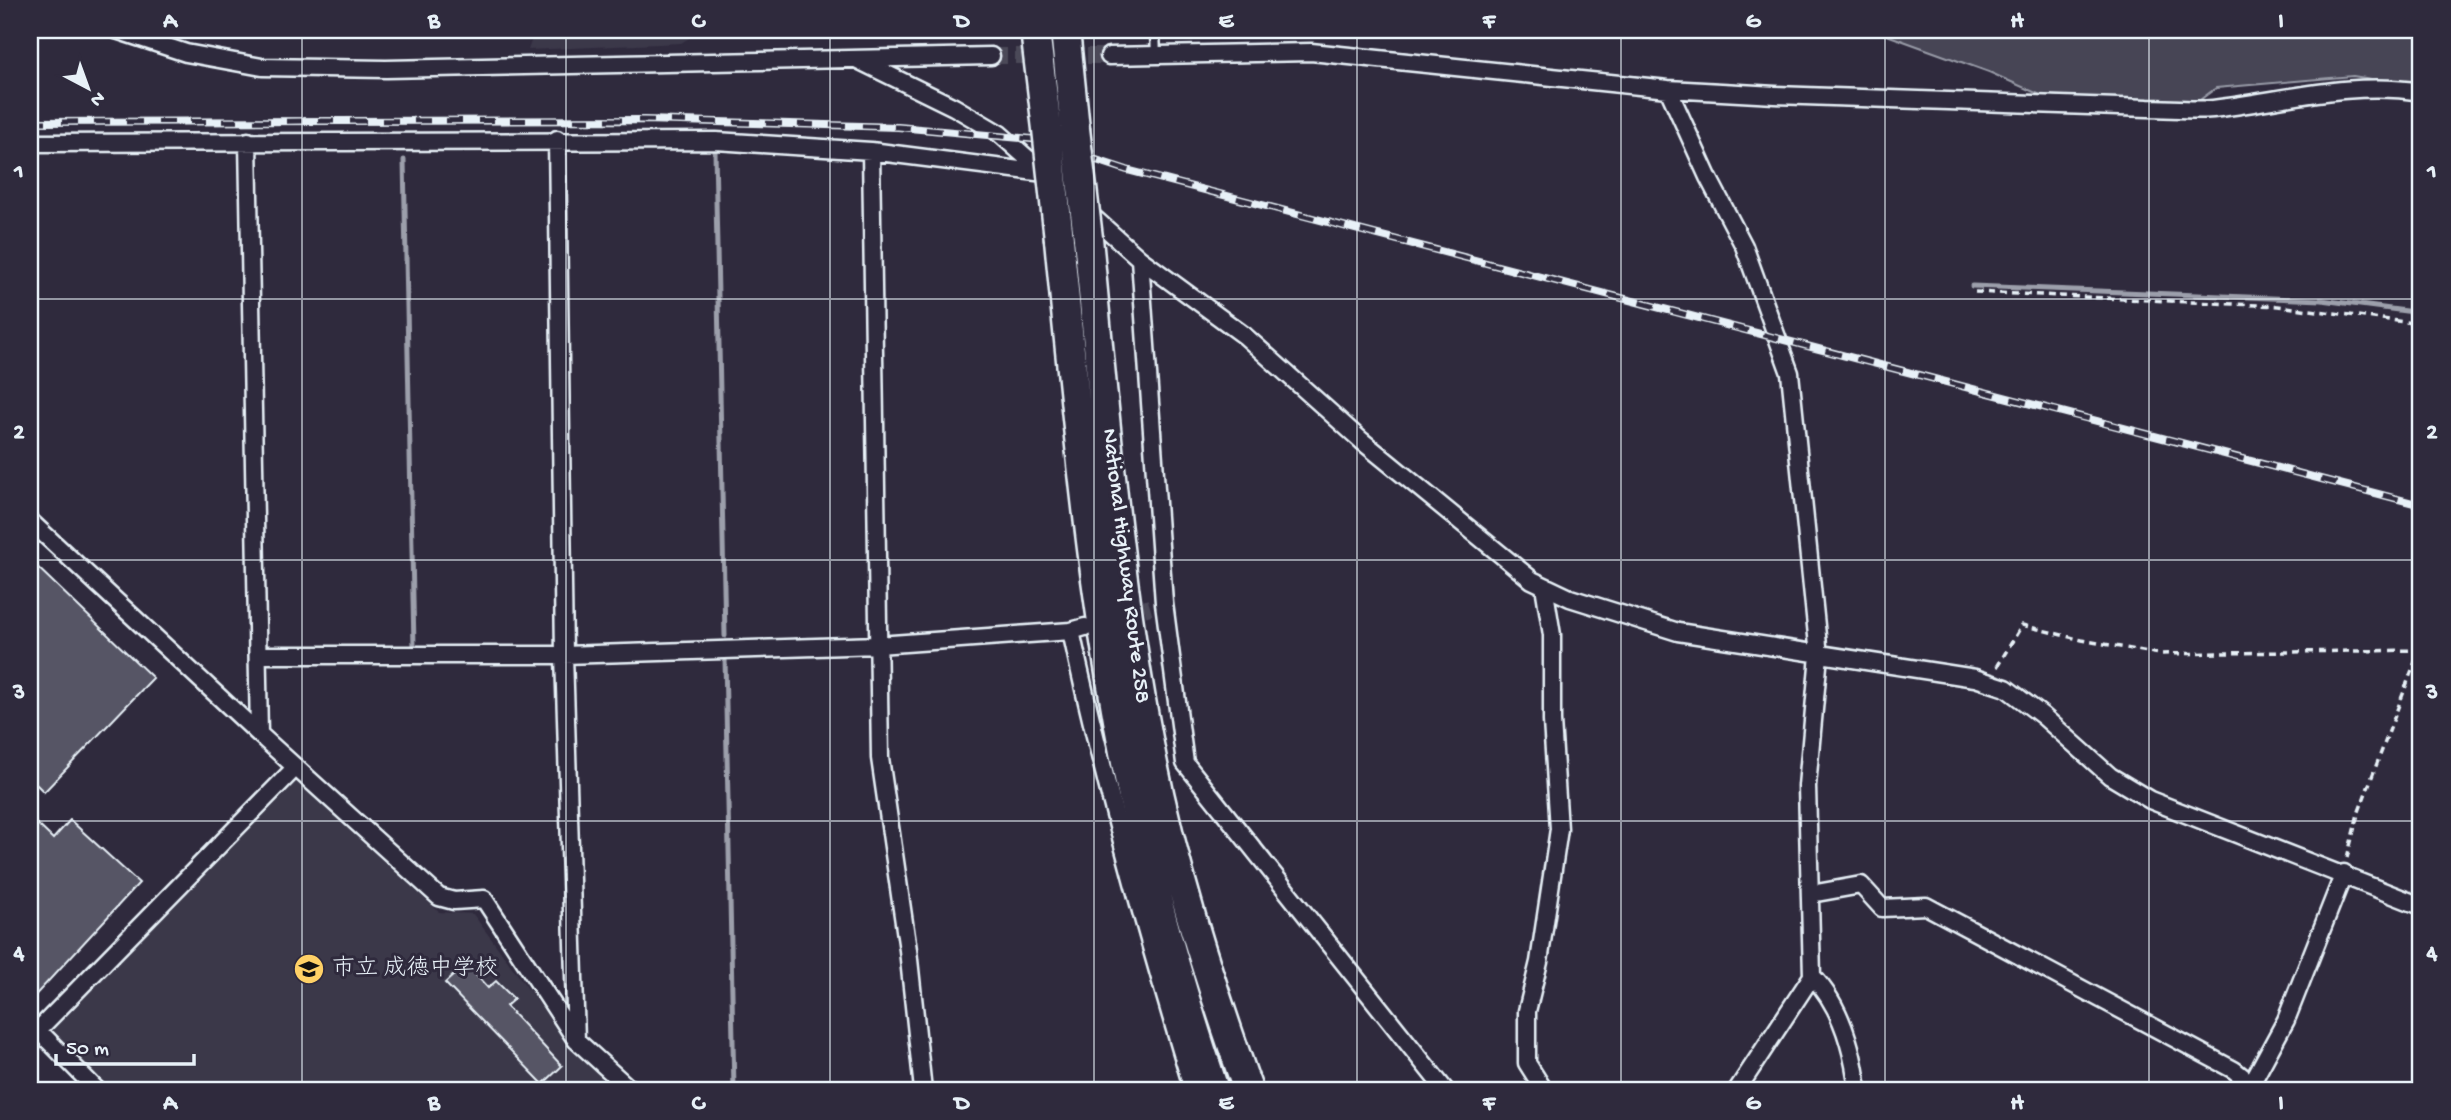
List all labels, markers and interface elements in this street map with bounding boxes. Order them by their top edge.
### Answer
text: A [162,9,178,36]
text: B [427,9,441,36]
text: C [692,9,707,36]
text: D [953,9,971,36]
text: E [1219,9,1235,36]
text: F [1482,9,1497,36]
text: G [1746,9,1762,36]
text: H [2010,9,2024,36]
text: I [2278,9,2284,36]
north arrow [52,52,122,122]
text: N [85,85,109,111]
text: 1 [13,159,24,186]
text: 1 [2426,159,2437,186]
text: 2 [13,420,25,447]
text: 2 [2426,420,2438,447]
street label: National Highway Route 258 [1095,427,1155,705]
text: 3 [12,680,25,707]
text: 3 [2425,680,2438,707]
text: 4 [13,941,25,968]
text: 4 [2426,941,2438,968]
school or university icon: 市立 成徳中学校 [292,952,326,986]
place label: 市立 成徳中学校 [332,955,498,983]
scale bar [56,1022,194,1066]
text: 50 m [66,1038,109,1063]
text: A [162,1091,178,1118]
text: B [427,1091,441,1118]
text: C [692,1091,707,1118]
text: D [953,1091,971,1118]
text: E [1219,1091,1235,1118]
text: F [1482,1091,1497,1118]
text: G [1746,1091,1762,1118]
text: H [2010,1091,2024,1118]
text: I [2278,1091,2284,1118]

